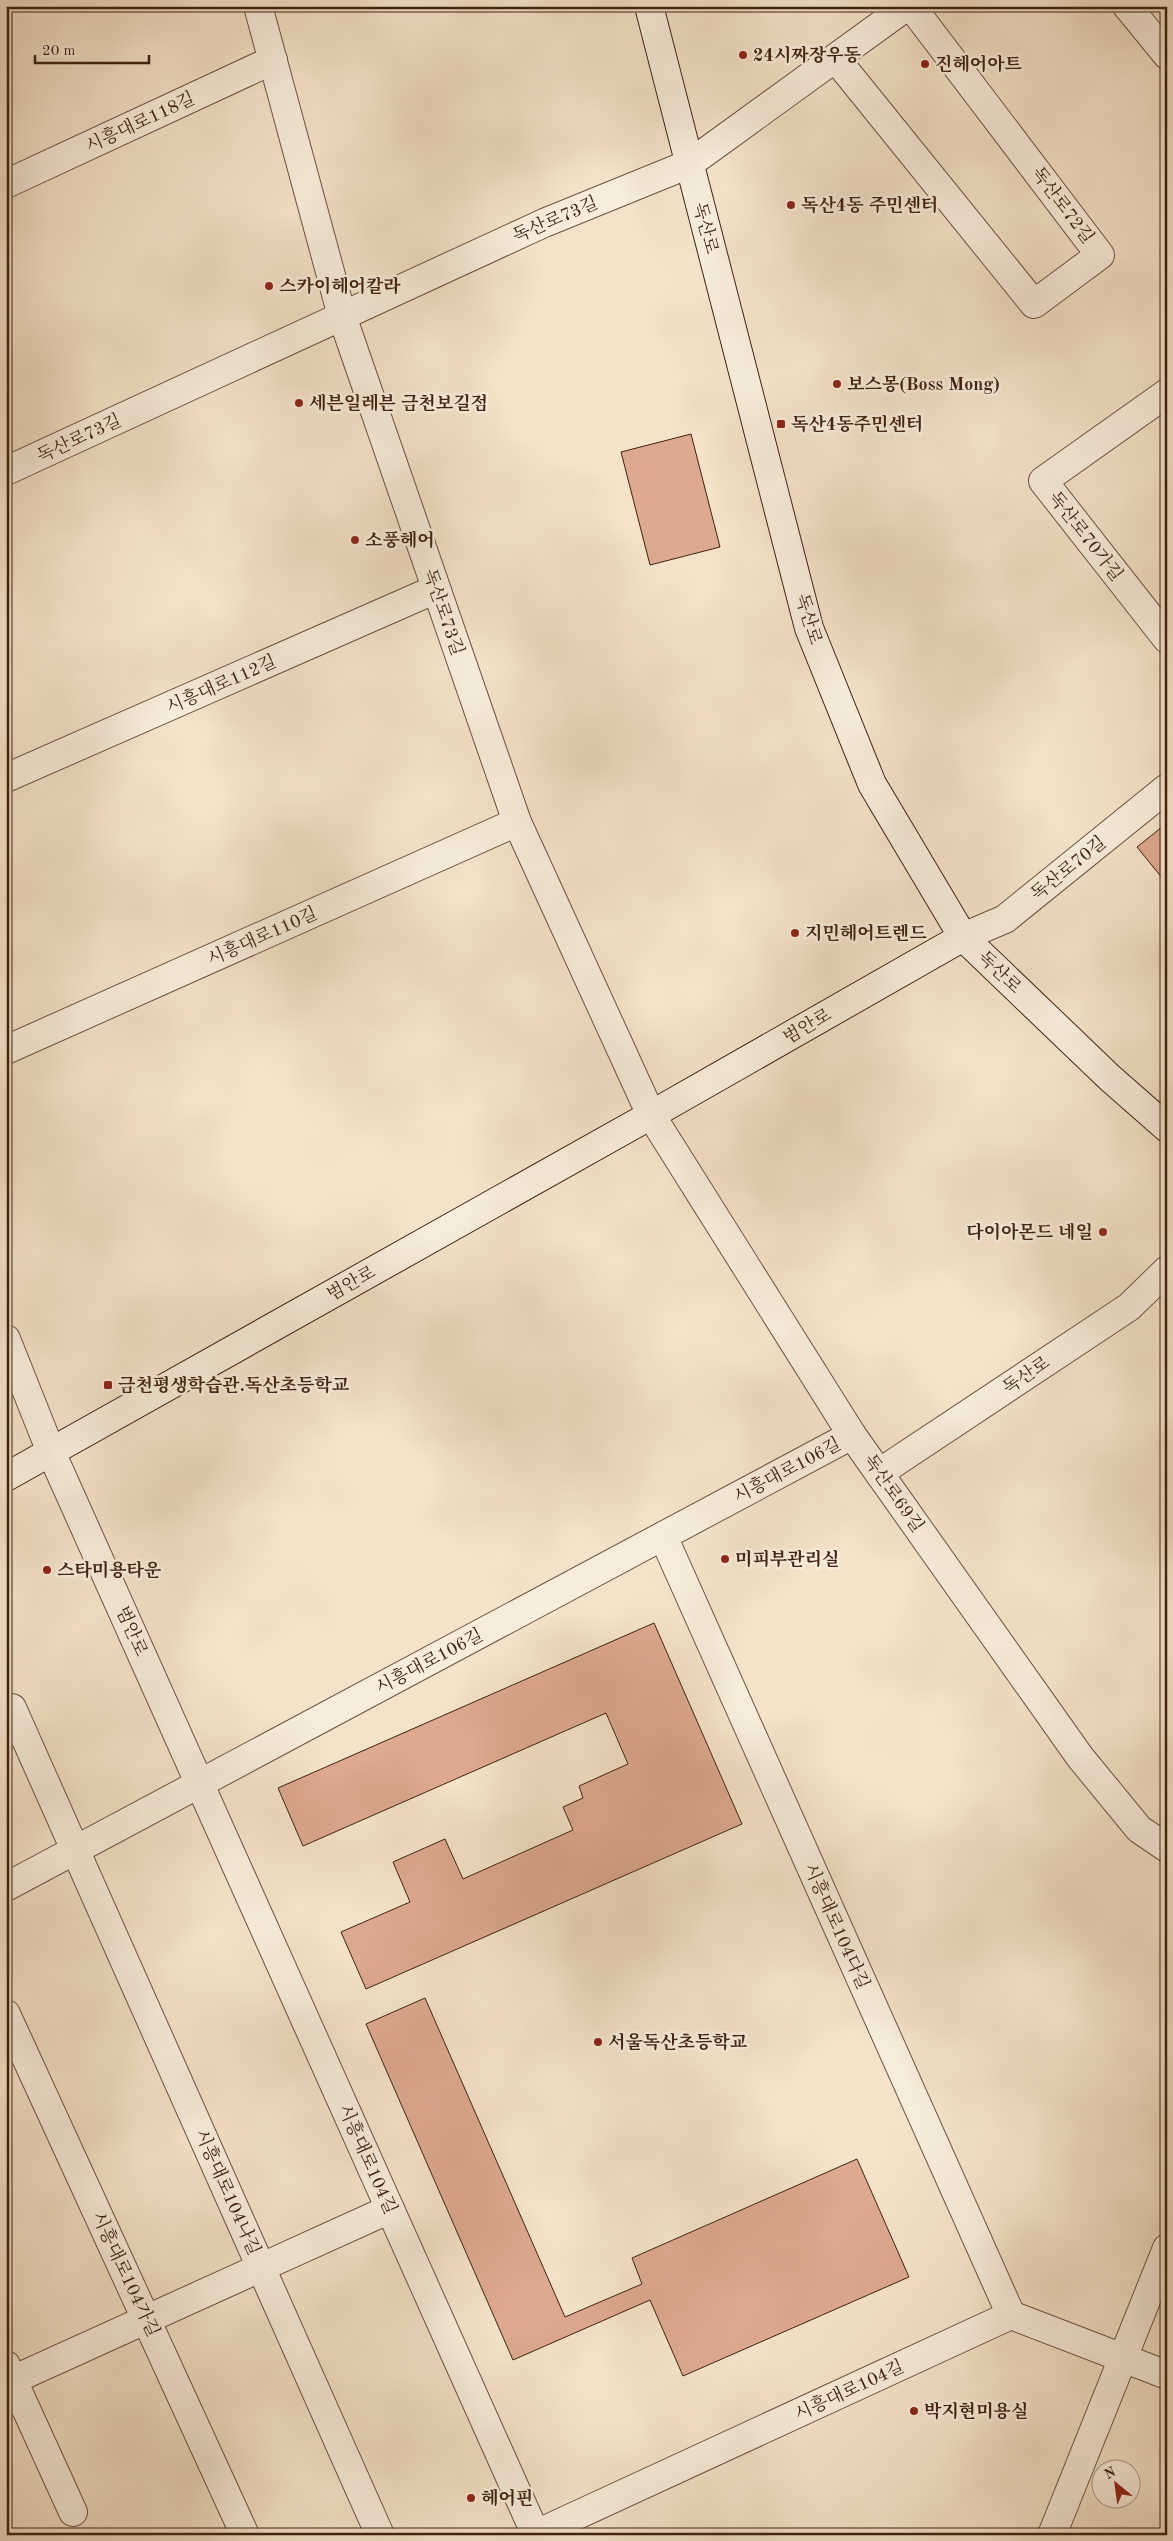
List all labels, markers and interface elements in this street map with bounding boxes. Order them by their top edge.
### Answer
scale bar [35,32,149,64]
text: 20 m [42,44,76,59]
place label: 24시짜장우동 [753,45,861,65]
marker: 24시짜장우동 [737,49,749,61]
place label: 진헤어아트 [935,54,1023,74]
marker: 진헤어아트 [919,58,931,70]
street label: 시흥대로118길 [82,88,198,156]
street label: 독산로72길 [1028,163,1097,247]
street label: 독산로73길 [510,193,601,246]
place label: 독산4동 주민센터 [801,195,938,215]
marker: 독산4동 주민센터 [785,199,797,211]
street label: 독산로 [690,200,721,256]
place label: 스카이헤어칼라 [279,276,401,296]
marker: 스카이헤어칼라 [263,280,275,292]
place label: 보스몽(Boss Mong) [847,375,1000,394]
marker: 보스몽(Boss Mong) [831,378,843,390]
place label: 세븐일레븐 금천보길점 [309,393,488,413]
marker: 세븐일레븐 금천보길점 [293,397,305,409]
street label: 독산로73길 [34,411,124,466]
place label: 독산4동주민센터 [791,414,923,434]
marker: 독산4동주민센터 [775,418,787,430]
street label: 독산로70가길 [1045,488,1126,585]
place label: 소풍헤어 [365,530,435,550]
marker: 소풍헤어 [349,534,361,546]
street label: 독산로73길 [420,566,467,658]
street label: 독산로 [792,591,825,647]
street label: 시흥대로112길 [163,651,279,717]
street label: 독산로70길 [1027,833,1109,904]
street label: 시흥대로110길 [204,903,320,969]
place label: 지민헤어트렌드 [805,923,927,943]
marker: 지민헤어트렌드 [789,927,801,939]
street label: 독산로 [974,947,1025,997]
street label: 범안로 [780,1005,835,1048]
place label: 다이아몬드 네일 [966,1222,1093,1242]
marker: 다이아몬드 네일 [1097,1226,1109,1238]
street label: 범안로 [324,1262,379,1304]
street label: 독산로 [999,1353,1053,1398]
place label: 금천평생학습관.독산초등학교 [118,1375,350,1395]
marker: 금천평생학습관.독산초등학교 [102,1379,114,1391]
street label: 시흥대로106길 [730,1433,844,1507]
street label: 독산로69길 [860,1451,927,1536]
place label: 미피부관리실 [735,1549,839,1569]
marker: 미피부관리실 [719,1553,731,1565]
place label: 스타미용타운 [57,1560,162,1580]
marker: 스타미용타운 [41,1564,53,1576]
street label: 범안로 [112,1604,151,1659]
street label: 시흥대로106길 [372,1624,486,1698]
street label: 시흥대로104다길 [800,1860,874,1992]
place label: 서울독산초등학교 [608,2032,748,2052]
marker: 서울독산초등학교 [592,2036,604,2048]
street label: 시흥대로104길 [335,2101,401,2217]
street label: 시흥대로104나길 [191,2126,265,2258]
street label: 시흥대로104가길 [88,2208,164,2340]
street label: 시흥대로104길 [791,2356,907,2424]
place label: 박지현미용실 [924,2401,1028,2421]
marker: 박지현미용실 [908,2405,920,2417]
north arrow [1090,2458,1140,2508]
text: N [1102,2465,1119,2482]
place label: 헤어핀 [481,2488,533,2508]
marker: 헤어핀 [465,2492,477,2504]

